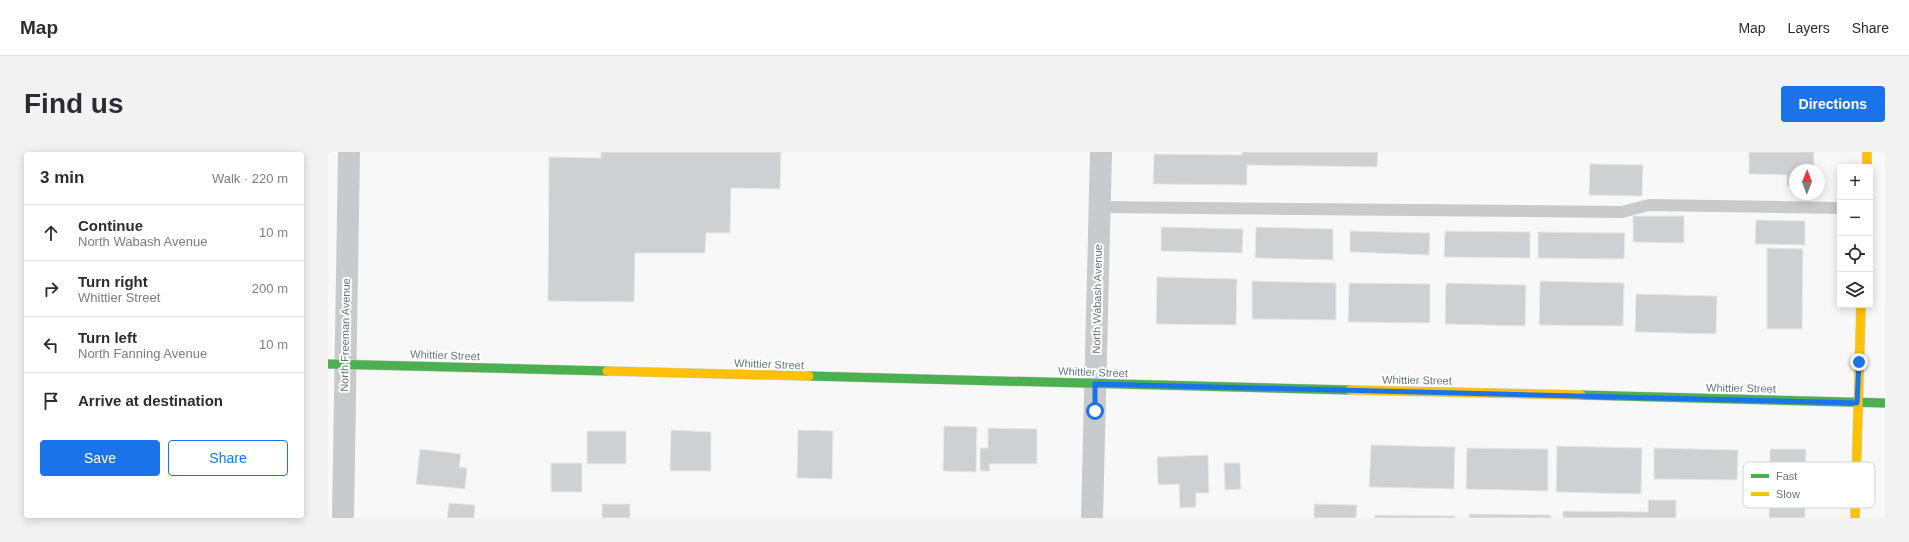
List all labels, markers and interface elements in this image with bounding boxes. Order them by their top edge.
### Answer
text: Map [20,17,58,38]
text: Map [1738,20,1766,36]
text: Layers [1788,20,1830,36]
text: Share [1852,20,1889,36]
button: Directions [1781,86,1885,122]
text: Find us [24,88,124,119]
north arrow [1789,164,1825,200]
map controls [1837,164,1873,308]
button: + [1837,164,1873,200]
text: 3 min [40,168,84,187]
text: Walk · 220 m [212,171,288,186]
button: − [1837,200,1873,236]
text: Continue [78,217,143,234]
icon: ahead [40,222,62,244]
text: 10 m [259,225,288,240]
text: North Wabash Avenue [78,234,207,249]
button: locate [1837,236,1873,272]
street label: North Wabash Avenue [1090,244,1104,354]
button: layers [1837,272,1873,308]
text: Turn right [78,273,148,290]
icon: right [40,278,62,300]
street label: North Freeman Avenue [338,278,352,392]
text: 200 m [252,281,288,296]
text: Whittier Street [78,290,160,305]
text: Turn left [78,329,137,346]
icon: left [40,334,62,356]
text: 10 m [259,337,288,352]
text: North Fanning Avenue [78,346,207,361]
street label: Whittier Street [410,348,480,362]
route end [1850,353,1868,371]
street label: Whittier Street [734,357,804,371]
street label: Whittier Street [1058,365,1128,379]
street label: Whittier Street [1382,373,1452,387]
street label: Whittier Street [1706,381,1776,395]
icon: arrive [40,390,62,412]
text: Arrive at destination [78,392,223,409]
route start [1086,402,1104,420]
button: Save [40,440,160,476]
button: Share [168,440,288,476]
legend [1743,462,1875,508]
text: Fast [1776,470,1797,482]
text: Slow [1776,488,1800,500]

